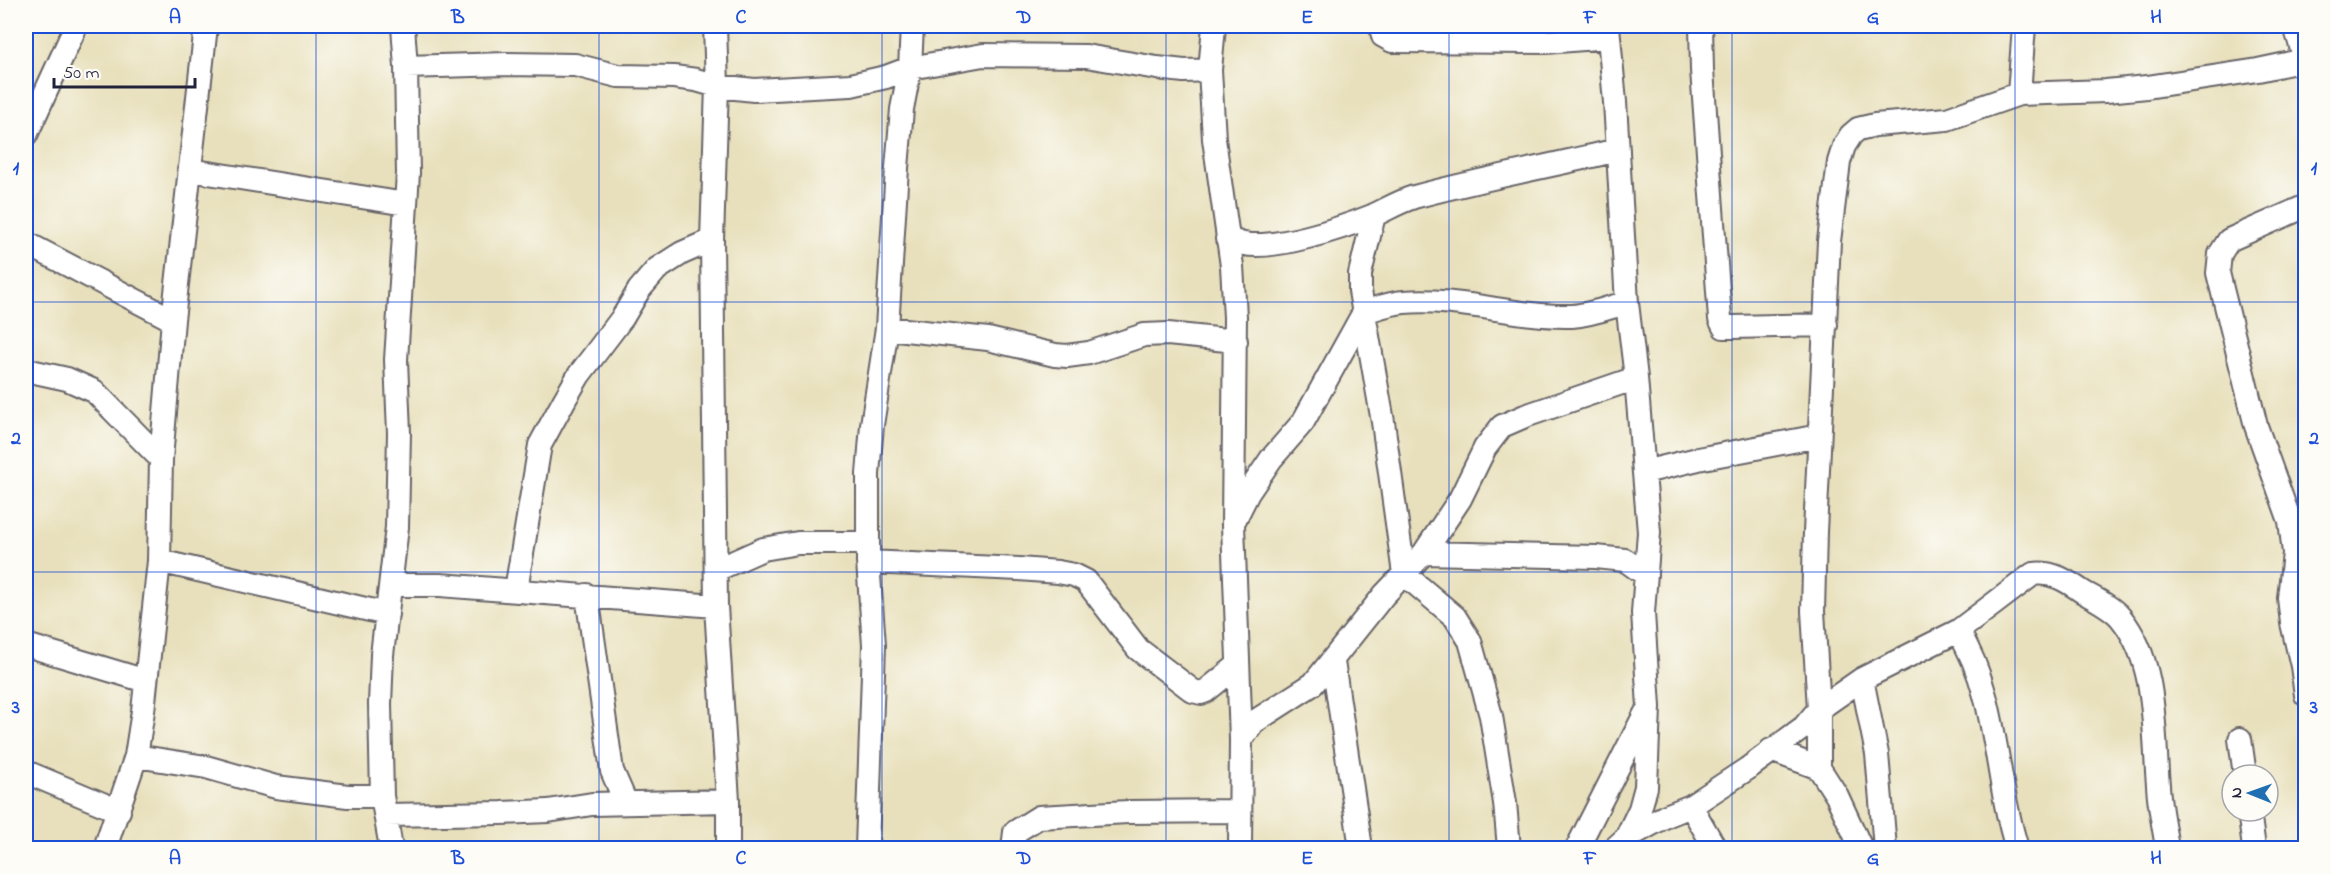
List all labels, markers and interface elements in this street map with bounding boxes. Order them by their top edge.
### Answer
text: A [169,4,181,33]
text: B [450,4,465,33]
text: C [736,4,747,33]
text: D [1016,4,1031,33]
text: E [1301,4,1313,33]
text: F [1583,4,1597,33]
text: G [1867,4,1880,33]
text: H [2150,4,2162,33]
scale bar [54,51,195,89]
text: 50 m [63,61,100,87]
text: 1 [13,155,20,184]
text: 1 [2311,155,2318,184]
text: 2 [10,425,21,454]
text: 2 [2308,425,2319,454]
text: 3 [11,694,20,723]
text: 3 [2309,694,2318,723]
north arrow [2220,763,2280,823]
text: N [2225,787,2249,798]
text: A [169,845,181,874]
text: B [450,845,465,874]
text: C [736,845,747,874]
text: D [1016,845,1031,874]
text: E [1301,845,1313,874]
text: F [1583,845,1597,874]
text: G [1867,845,1880,874]
text: H [2150,845,2162,874]

